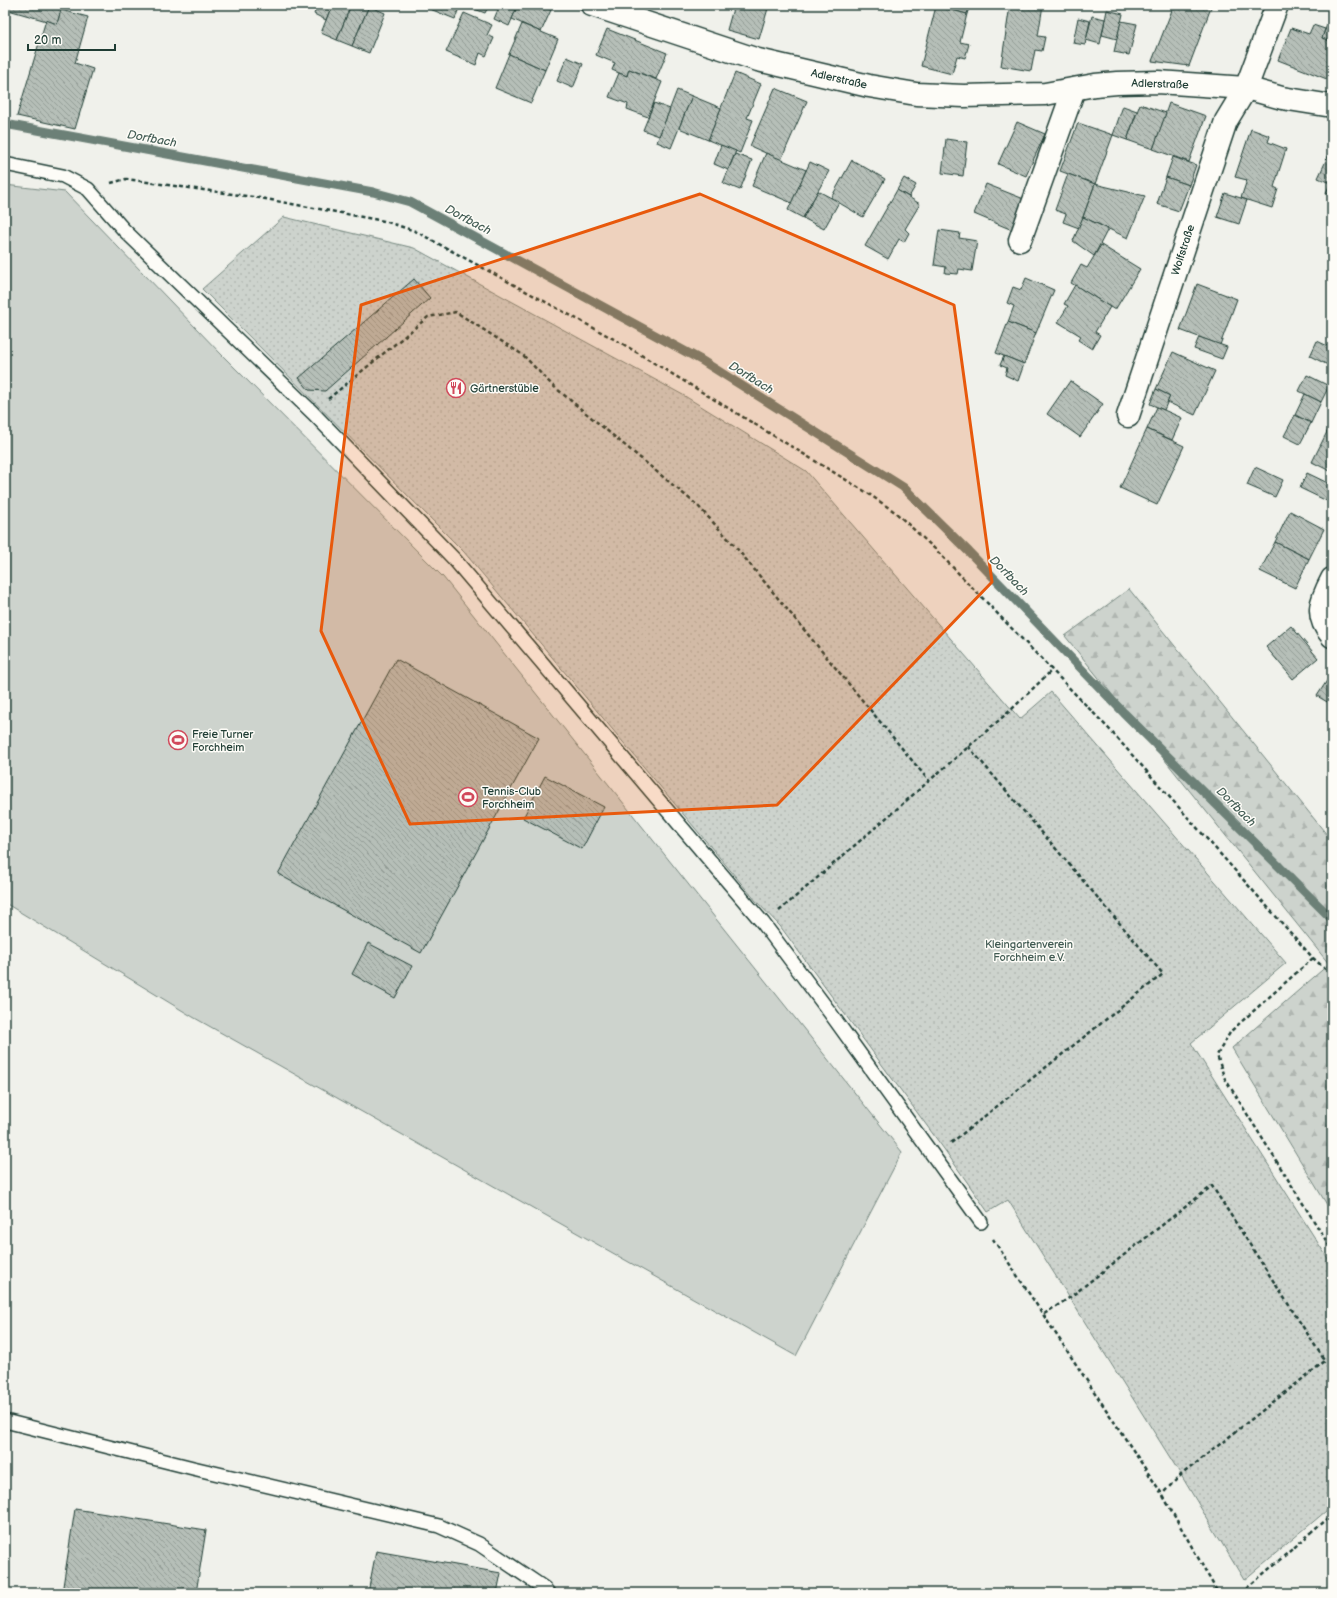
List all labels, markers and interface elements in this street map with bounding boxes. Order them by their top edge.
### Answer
scale bar [28,26,115,52]
text: 20 m [34,33,61,48]
street label: Adlerstraße [810,66,869,92]
street label: Adlerstraße [1131,77,1189,92]
water label: Dorfbach [126,127,178,151]
water label: Dorfbach [442,202,494,239]
street label: Wolfstraße [1169,222,1197,277]
water label: Dorfbach [726,358,777,398]
restaurant icon: Gärtnerstüble [445,377,467,399]
place label: Gärtnerstüble [470,382,539,395]
water label: Dorfbach [986,553,1032,600]
place label: Freie Turner Forchheim [192,728,254,754]
sports icon: Freie Turner Forchheim [167,729,189,751]
water label: Dorfbach [1213,784,1259,830]
place label: Tennis-Club Forchheim [482,785,541,811]
sports icon: Tennis-Club Forchheim [457,786,479,808]
park label: Kleingartenverein Forchheim e.V. [985,938,1073,964]

